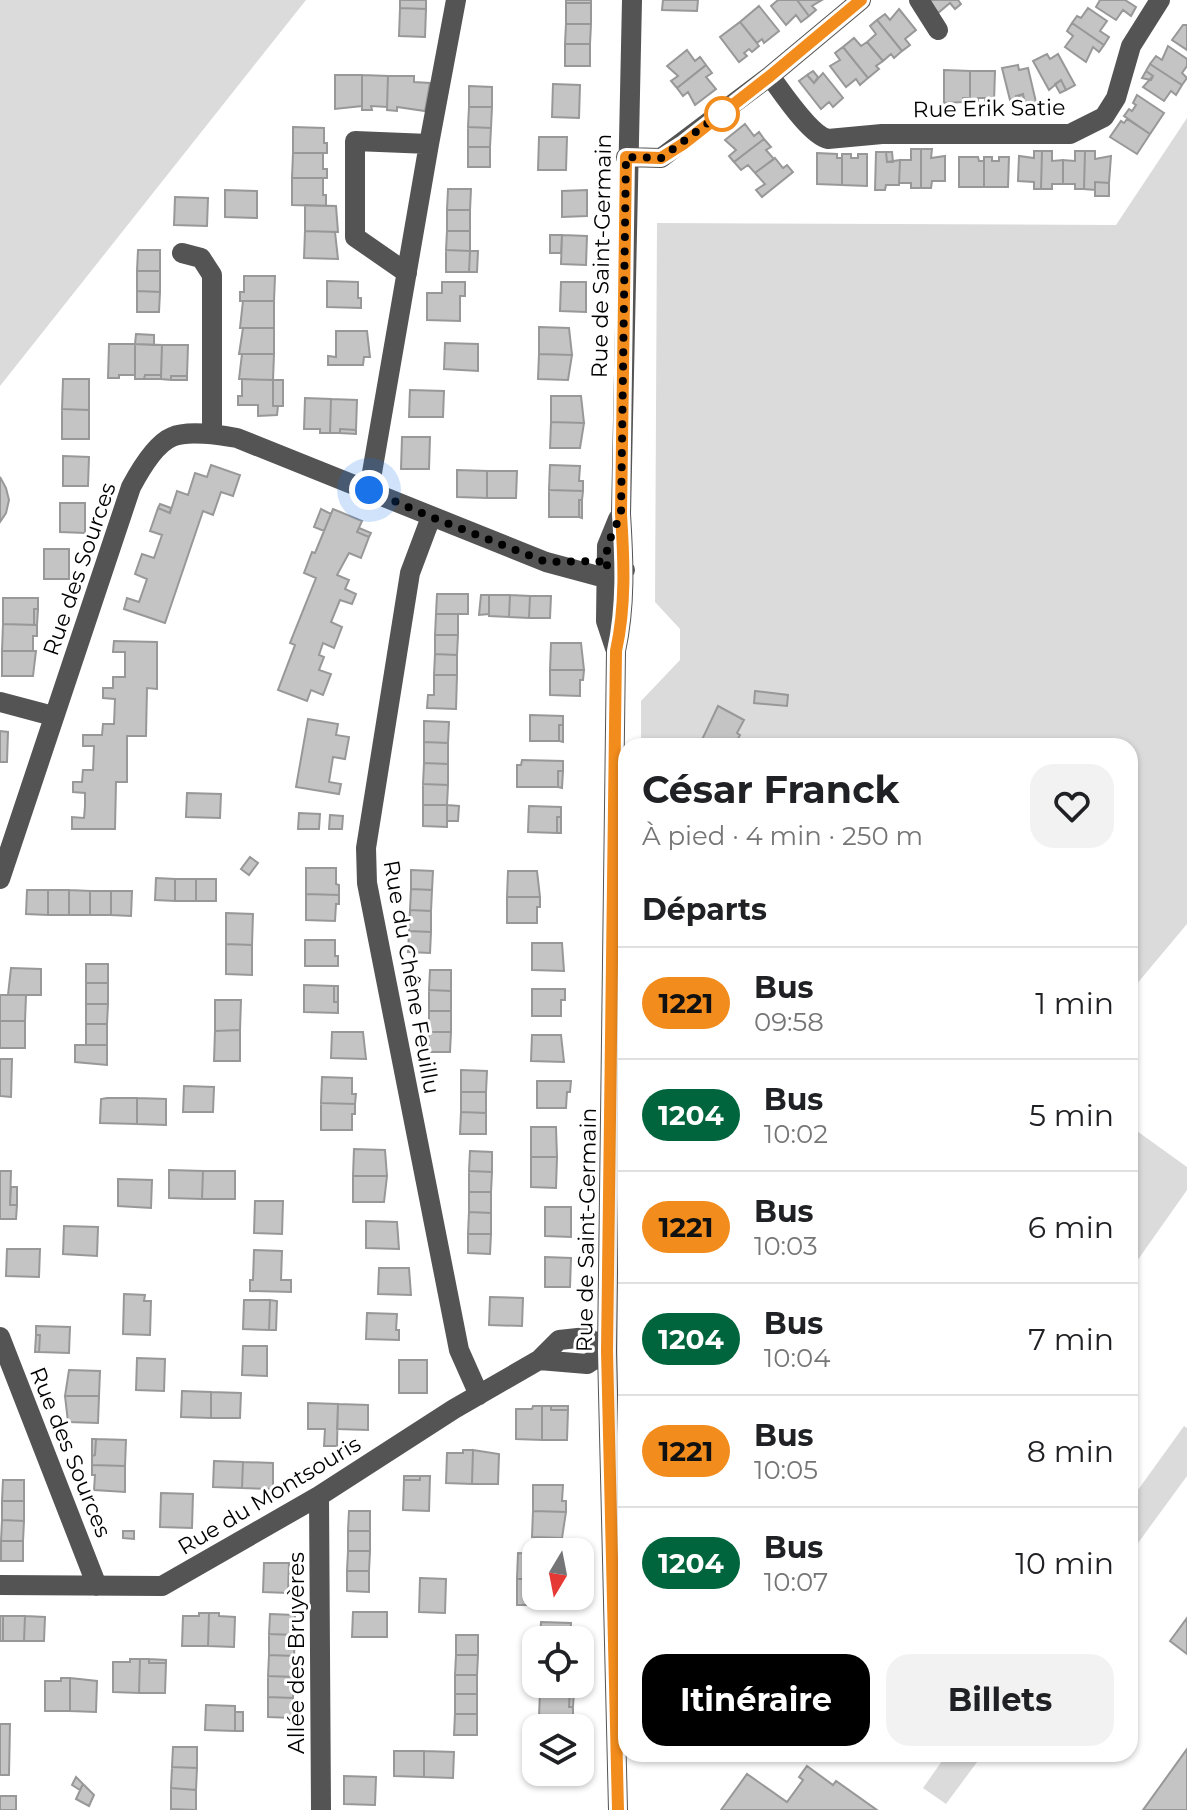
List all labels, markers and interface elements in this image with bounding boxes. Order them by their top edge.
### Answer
street label: Rue Erik Satie [912,94,1066,123]
unlabelled marker [705,97,739,131]
street label: Rue de Saint-Germain [586,134,617,378]
your location [349,470,389,510]
street label: Rue des Sources [37,479,122,659]
button: heart [1030,764,1114,848]
text: César Franck [642,766,899,813]
text: À pied · 4 min · 250 m [642,820,923,852]
street label: Rue du Chêne Feuillu [378,858,445,1096]
text: Départs [642,891,767,928]
text: Bus [754,969,814,1006]
text: 1 min [1035,985,1114,1022]
text: 1221 [659,986,714,1020]
text: 09:58 [754,1006,824,1038]
text: Bus [764,1081,823,1118]
text: 5 min [1029,1097,1114,1134]
text: 1204 [658,1098,724,1132]
street label: Rue de Saint-Germain [571,1108,602,1352]
text: 10:02 [764,1118,828,1150]
text: Bus [754,1193,814,1230]
text: 6 min [1028,1209,1114,1246]
text: 1221 [659,1210,714,1244]
text: 10:03 [754,1230,818,1262]
text: Bus [764,1305,823,1342]
text: 7 min [1028,1321,1114,1358]
text: 1204 [658,1322,724,1356]
text: 10:04 [764,1342,830,1374]
street label: Rue des Sources [24,1363,117,1542]
text: Bus [754,1417,814,1454]
street label: Rue du Montsouris [173,1430,366,1561]
text: 8 min [1027,1433,1114,1470]
text: 1221 [659,1434,714,1468]
text: 10:05 [754,1454,818,1486]
text: Bus [764,1529,823,1566]
north arrow [522,1538,594,1610]
map controls [522,1538,594,1786]
text: 10 min [1015,1545,1114,1582]
text: 1204 [658,1546,724,1580]
street label: Allée des Bruyères [283,1552,310,1754]
text: 10:07 [764,1566,828,1598]
button: locate [522,1626,594,1698]
button: Itinéraire [642,1654,870,1746]
button: Billets [886,1654,1114,1746]
button: layers [522,1714,594,1786]

